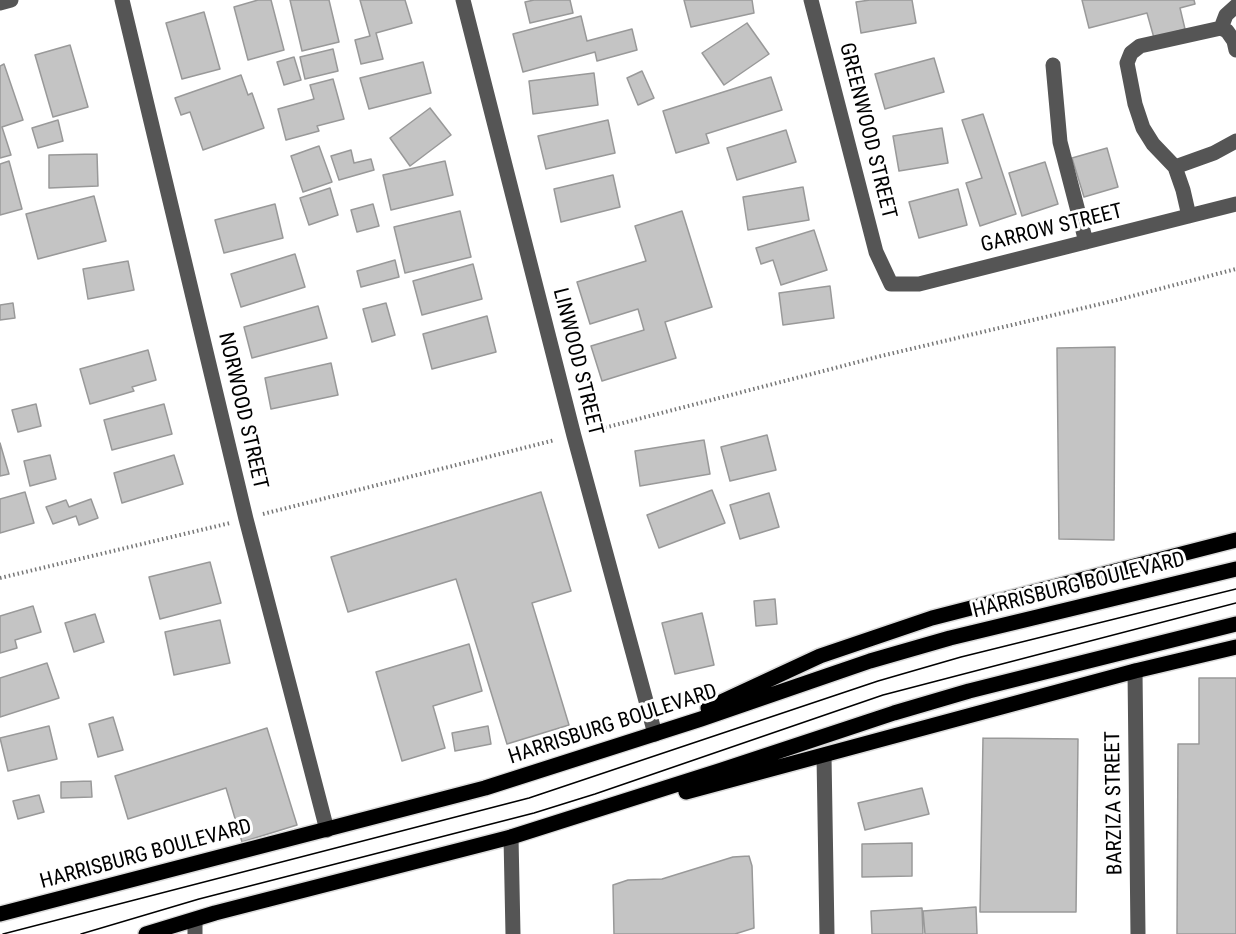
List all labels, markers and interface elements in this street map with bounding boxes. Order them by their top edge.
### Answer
street label: GREENWOOD STREET [833,40,901,222]
street label: GARROW STREET [978,199,1126,259]
street label: LINWOOD STREET [546,286,608,438]
street label: NORWOOD STREET [212,330,272,492]
street label: HARRISBURG BOULEVARD [970,547,1188,625]
street label: HARRISBURG BOULEVARD [505,679,721,771]
street label: BARZIZA STREET [1101,731,1129,875]
street label: HARRISBURG BOULEVARD [37,815,255,895]

